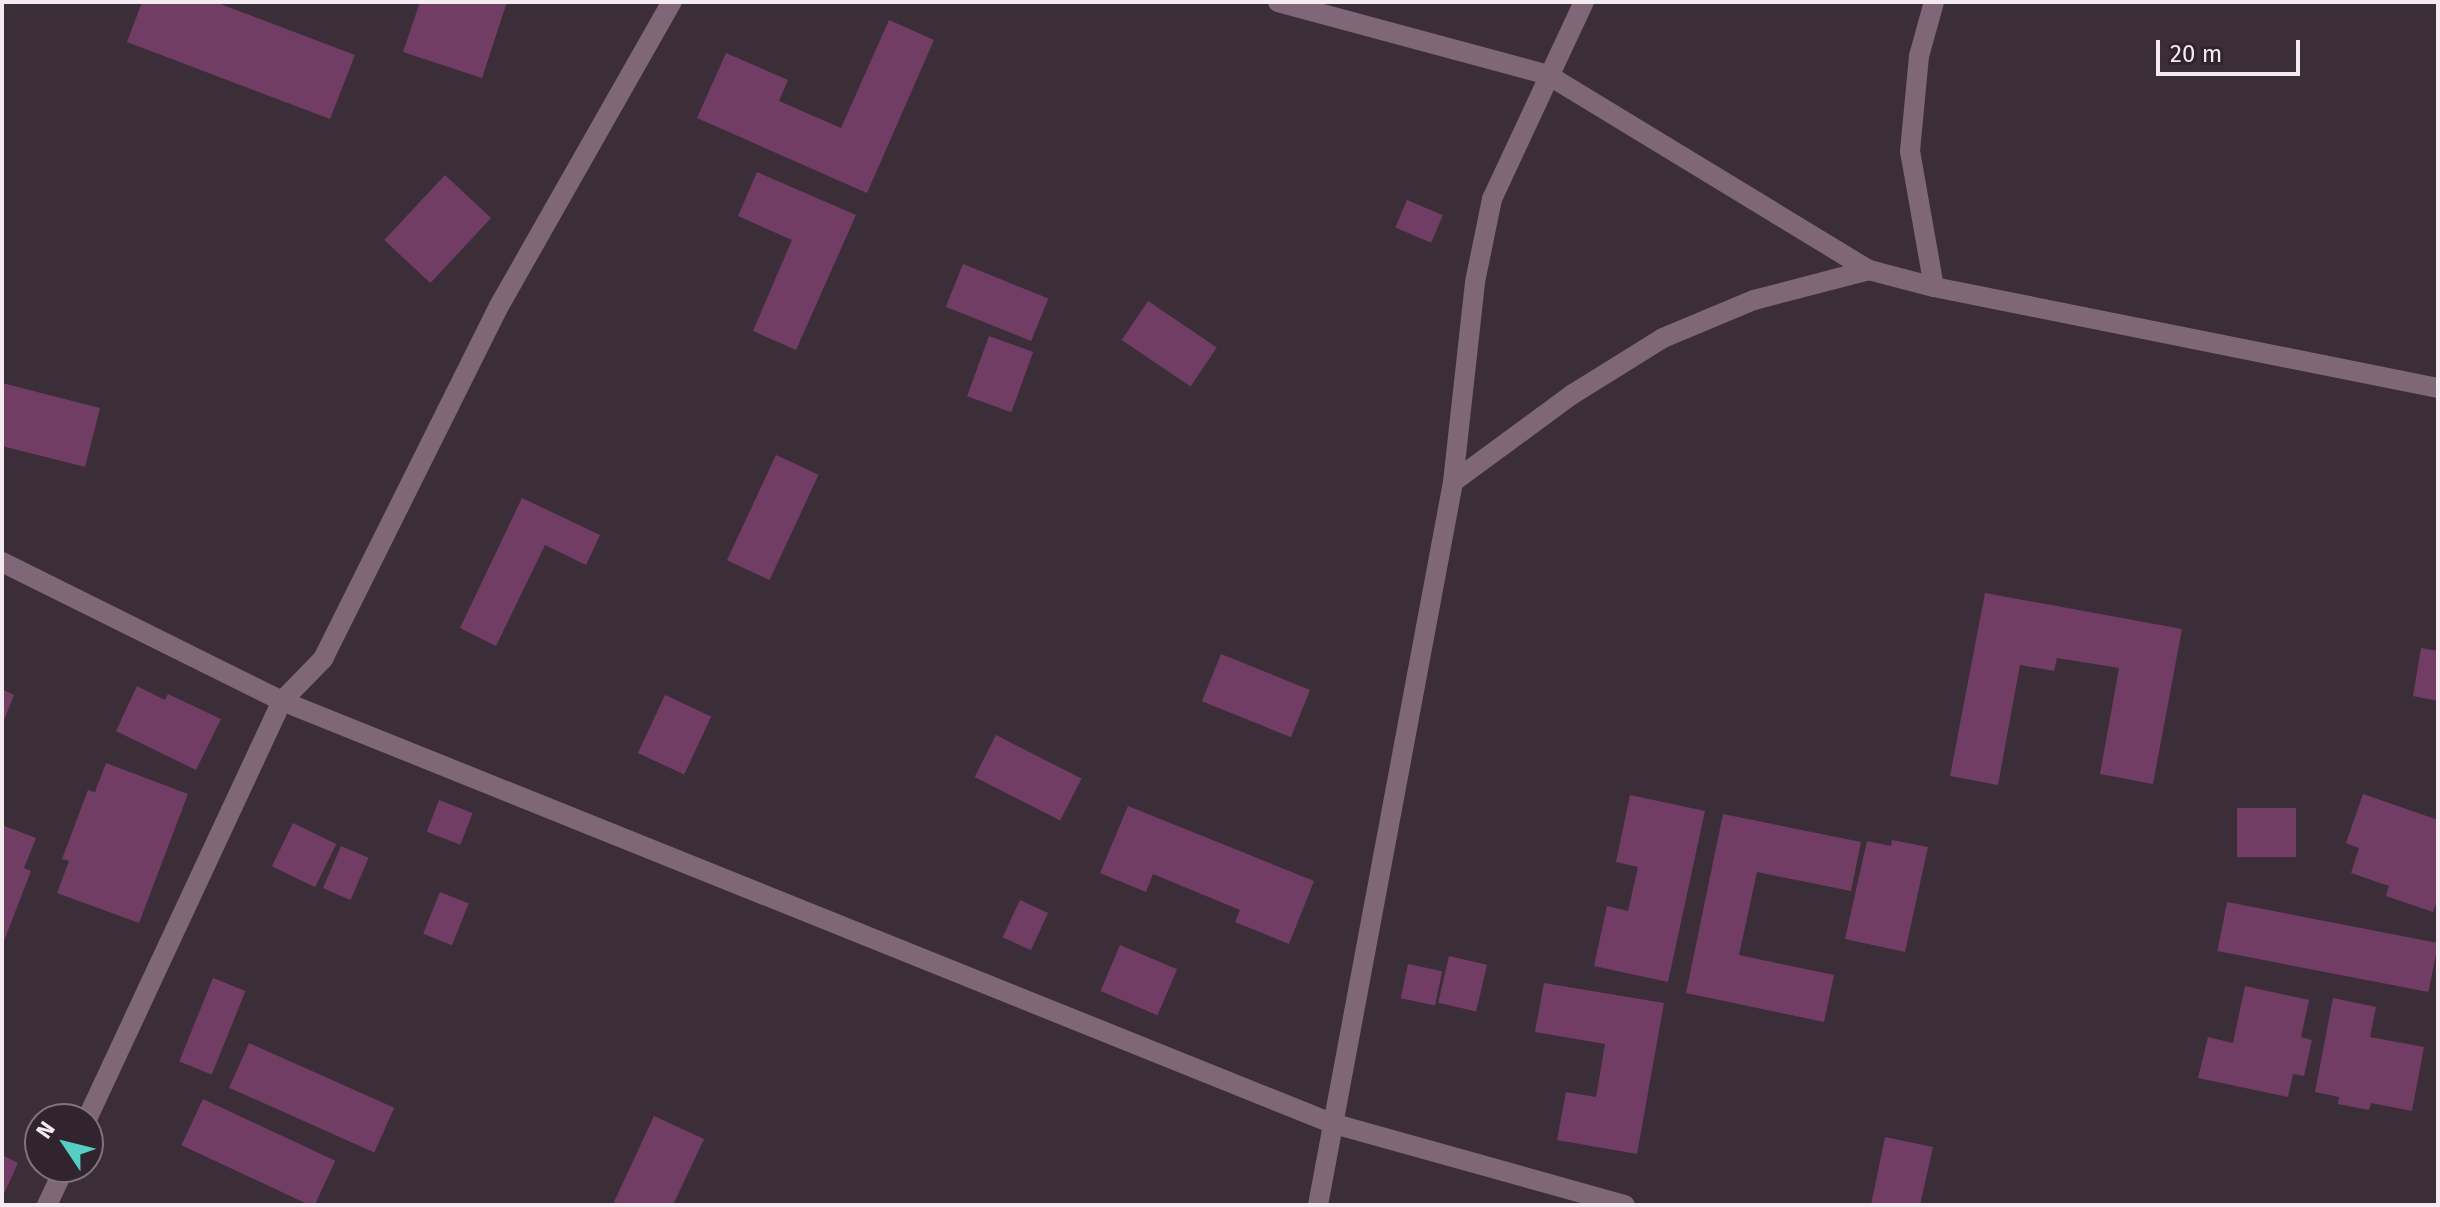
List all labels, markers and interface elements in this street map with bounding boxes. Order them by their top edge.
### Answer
scale bar [2160,24,2304,74]
text: 20 m [2170,40,2222,68]
north arrow [24,1103,104,1183]
text: N [30,1116,61,1144]

